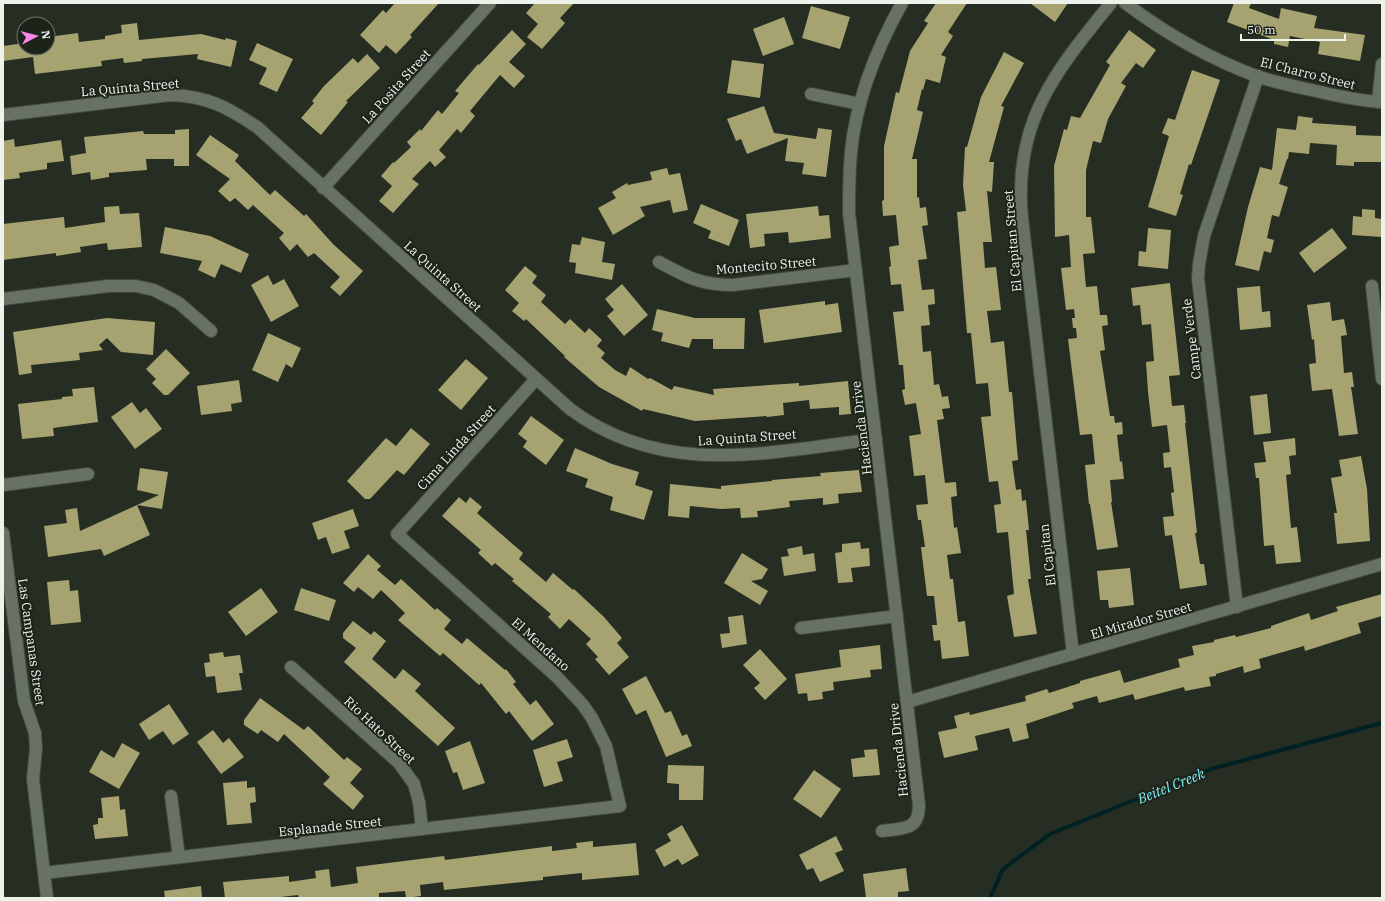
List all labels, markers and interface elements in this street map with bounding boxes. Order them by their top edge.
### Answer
north arrow [16,16,56,56]
scale bar [1241,16,1345,42]
text: 50 m [1247,22,1276,37]
text: N [38,30,53,40]
street label: La Posita Street [358,45,435,127]
street label: El Charro Street [1259,53,1358,94]
street label: La Quinta Street [80,75,180,100]
street label: El Capitan Street [1000,189,1025,293]
street label: La Quinta Street [400,237,485,316]
street label: Montecito Street [715,253,817,278]
street label: Campe Verde [1178,297,1205,380]
street label: Hacienda Drive [847,380,876,476]
street label: Cima Linda Street [413,401,500,494]
street label: La Quinta Street [697,426,797,449]
street label: El Capitan [1035,523,1060,587]
street label: Las Campanas Street [14,577,49,707]
street label: El Mirador Street [1089,598,1194,643]
street label: El Mendano [508,614,573,675]
street label: Rio Hato Street [340,693,419,768]
street label: Hacienda Drive [885,702,912,798]
water label: Beitel Creek [1134,764,1208,808]
street label: Esplanade Street [278,813,383,840]

